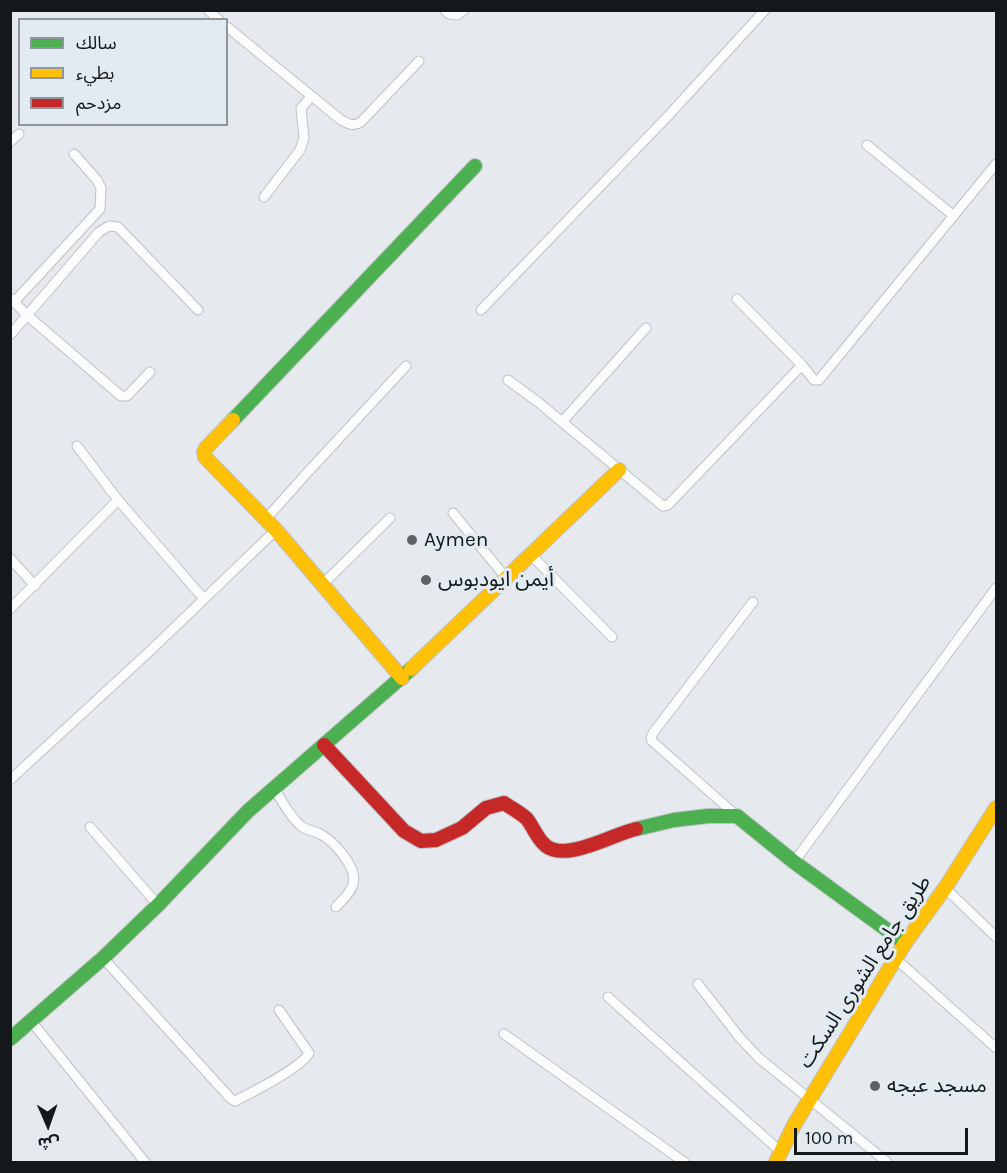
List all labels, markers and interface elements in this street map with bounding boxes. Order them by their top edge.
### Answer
legend [18,18,228,126]
text: سالك [76,32,117,54]
text: بطيء [76,62,114,84]
text: مزدحم [76,92,121,114]
place label: Aymen [424,527,488,553]
marker: Aymen [405,533,419,547]
place label: أيمن ايودبوس [438,567,554,593]
marker: أيمن ايودبوس [419,573,433,587]
street label: طريق جامع الشورى السكت [793,871,937,1073]
place label: مسجد عبجه [887,1073,987,1099]
marker: مسجد عبجه [868,1079,882,1093]
north arrow [18,1095,78,1155]
scale bar [797,1116,971,1154]
text: 100 m [805,1127,853,1149]
text: ش [37,1134,60,1153]

